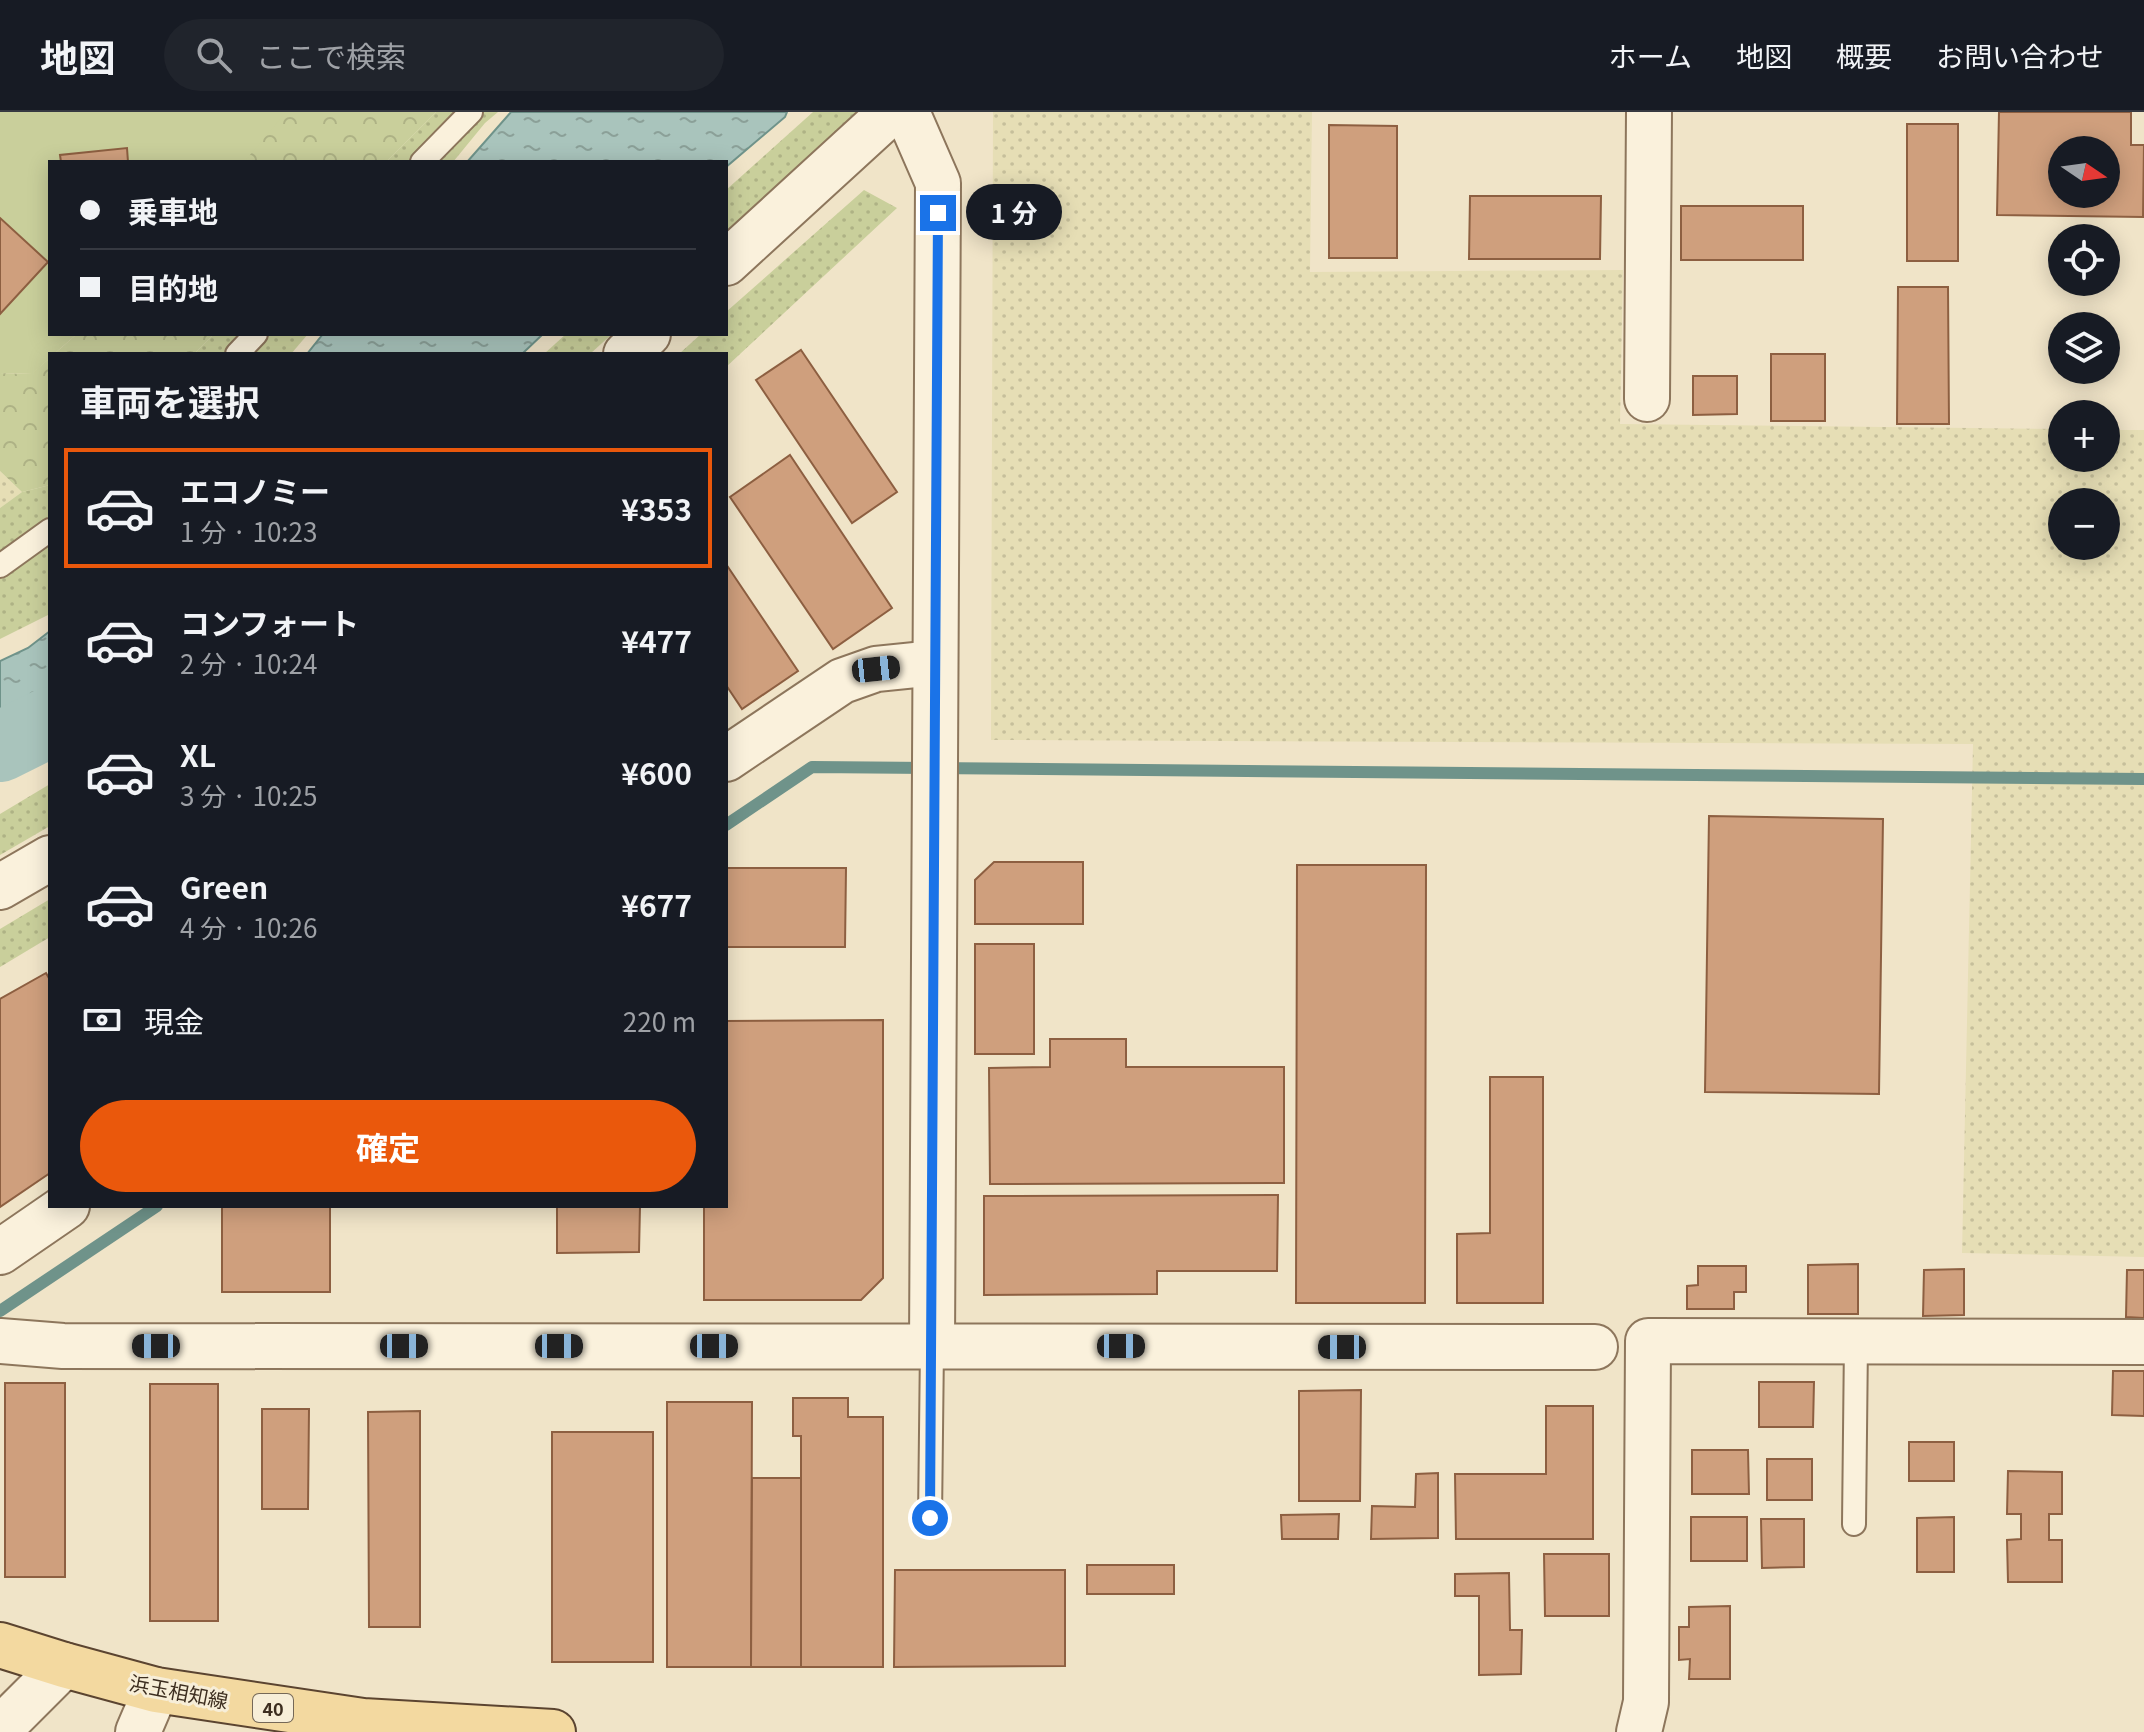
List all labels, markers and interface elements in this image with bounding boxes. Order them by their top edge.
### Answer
search box [164,19,724,91]
text: 地図 [40,28,116,83]
icon: search [192,33,236,77]
text: ここで検索 [256,33,406,77]
text: ホーム [1609,35,1692,75]
text: 地図 [1736,35,1792,75]
text: 概要 [1836,35,1892,75]
text: お問い合わせ [1936,35,2104,75]
north arrow [2048,136,2120,208]
map controls [2048,136,2120,560]
callout: 1 分 [966,185,1062,241]
text: 乗車地 [128,188,218,232]
text: 1 分 [990,193,1038,230]
route end [920,195,956,231]
button: locate [2048,224,2120,296]
text: 目的地 [128,265,218,309]
button: layers [2048,312,2120,384]
text: 車両を選択 [80,374,260,426]
button: + [2048,400,2120,472]
text: エコノミー [180,468,330,512]
icon: car [84,472,156,544]
text: ¥353 [621,486,692,530]
button: − [2048,488,2120,560]
text: 1 分 · 10:23 [180,512,317,549]
text: コンフォート [180,600,359,644]
icon: car [84,604,156,676]
text: ¥477 [621,618,692,662]
text: 2 分 · 10:24 [180,644,317,681]
car [851,655,901,683]
text: XL [180,732,216,776]
icon: car [84,736,156,808]
text: ¥600 [621,750,692,794]
text: 3 分 · 10:25 [180,776,317,813]
text: Green [180,864,268,908]
icon: car [84,868,156,940]
text: ¥677 [621,882,692,926]
text: 4 分 · 10:26 [180,908,317,945]
icon: cash [80,998,124,1042]
text: 現金 [144,998,204,1042]
text: 220 m [623,1002,696,1039]
button: 確定 [80,1100,696,1192]
car [132,1334,180,1358]
car [380,1334,428,1358]
car [535,1334,583,1358]
car [690,1334,738,1358]
car [1097,1334,1145,1358]
car [1318,1335,1366,1359]
route start [912,1500,948,1536]
street label: 浜玉相知線 [127,1667,231,1715]
road number: 40 [253,1694,293,1722]

